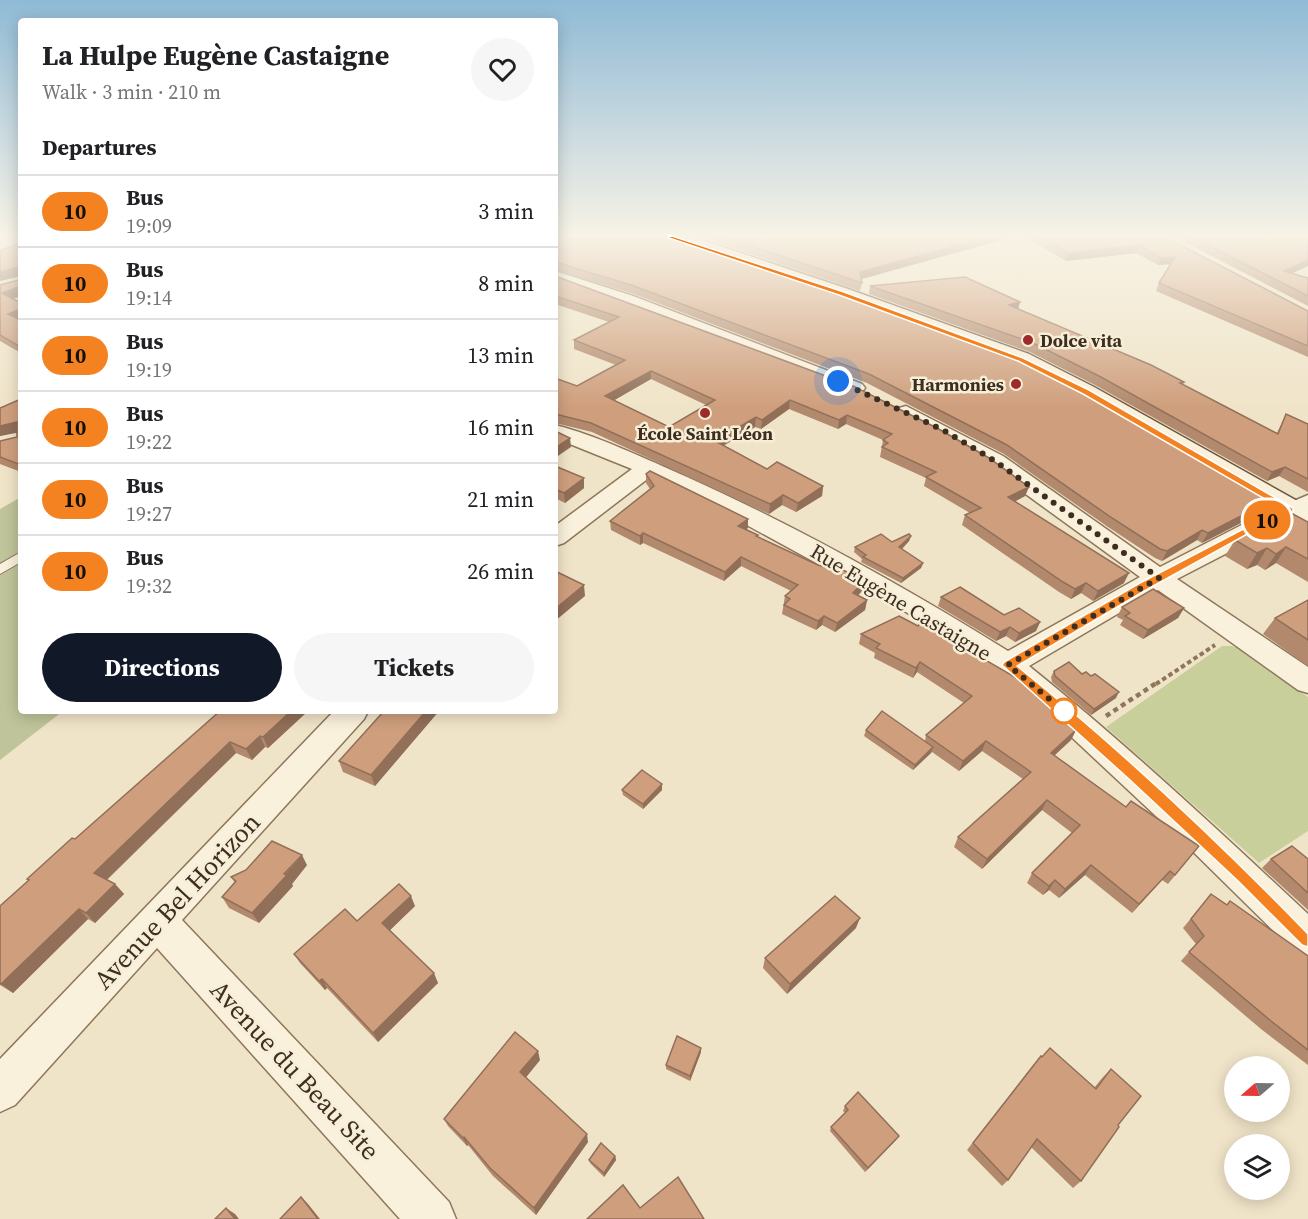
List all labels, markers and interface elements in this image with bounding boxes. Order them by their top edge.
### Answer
text: La Hulpe Eugène Castaigne [42,36,389,74]
button: heart [471,38,534,101]
text: Walk · 3 min · 210 m [42,78,221,106]
text: Departures [42,132,156,162]
text: Bus [126,182,163,212]
text: 3 min [478,196,534,226]
text: 10 [64,197,86,226]
text: 19:09 [126,212,172,240]
text: Bus [126,254,163,284]
text: 8 min [478,268,534,298]
text: 10 [64,269,86,298]
text: 19:14 [126,284,172,312]
text: Bus [126,326,163,356]
place label: Dolce vita [1040,328,1123,353]
marker: Dolce vita [1021,333,1035,347]
text: 13 min [467,340,534,370]
text: 10 [64,341,86,370]
text: 19:19 [126,356,172,384]
your location [823,366,853,396]
place label: Harmonies [912,372,1004,397]
marker: Harmonies [1009,377,1023,391]
text: Bus [126,398,163,428]
marker: École Saint Léon [698,406,712,420]
text: 16 min [467,412,534,442]
text: 10 [64,413,86,442]
place label: École Saint Léon [637,421,773,446]
text: 19:22 [126,428,172,456]
text: Bus [126,470,163,500]
text: 21 min [467,484,534,514]
text: 10 [64,485,86,514]
text: 19:27 [126,500,172,528]
line badge: 10 [1240,500,1294,540]
text: 10 [1256,506,1278,535]
street label: Rue Eugène Castaigne [805,536,997,668]
text: Bus [126,542,163,572]
text: 26 min [467,556,534,586]
text: 10 [64,557,86,586]
text: 19:32 [126,572,172,600]
button: Directions [42,633,282,702]
button: Tickets [294,633,534,702]
unlabelled marker [1051,698,1077,724]
street label: Avenue Bel Horizon [86,805,268,997]
street label: Avenue du Beau Site [202,972,388,1168]
north arrow [1224,1056,1290,1122]
map controls [1224,1056,1290,1200]
button: layers [1224,1134,1290,1200]

